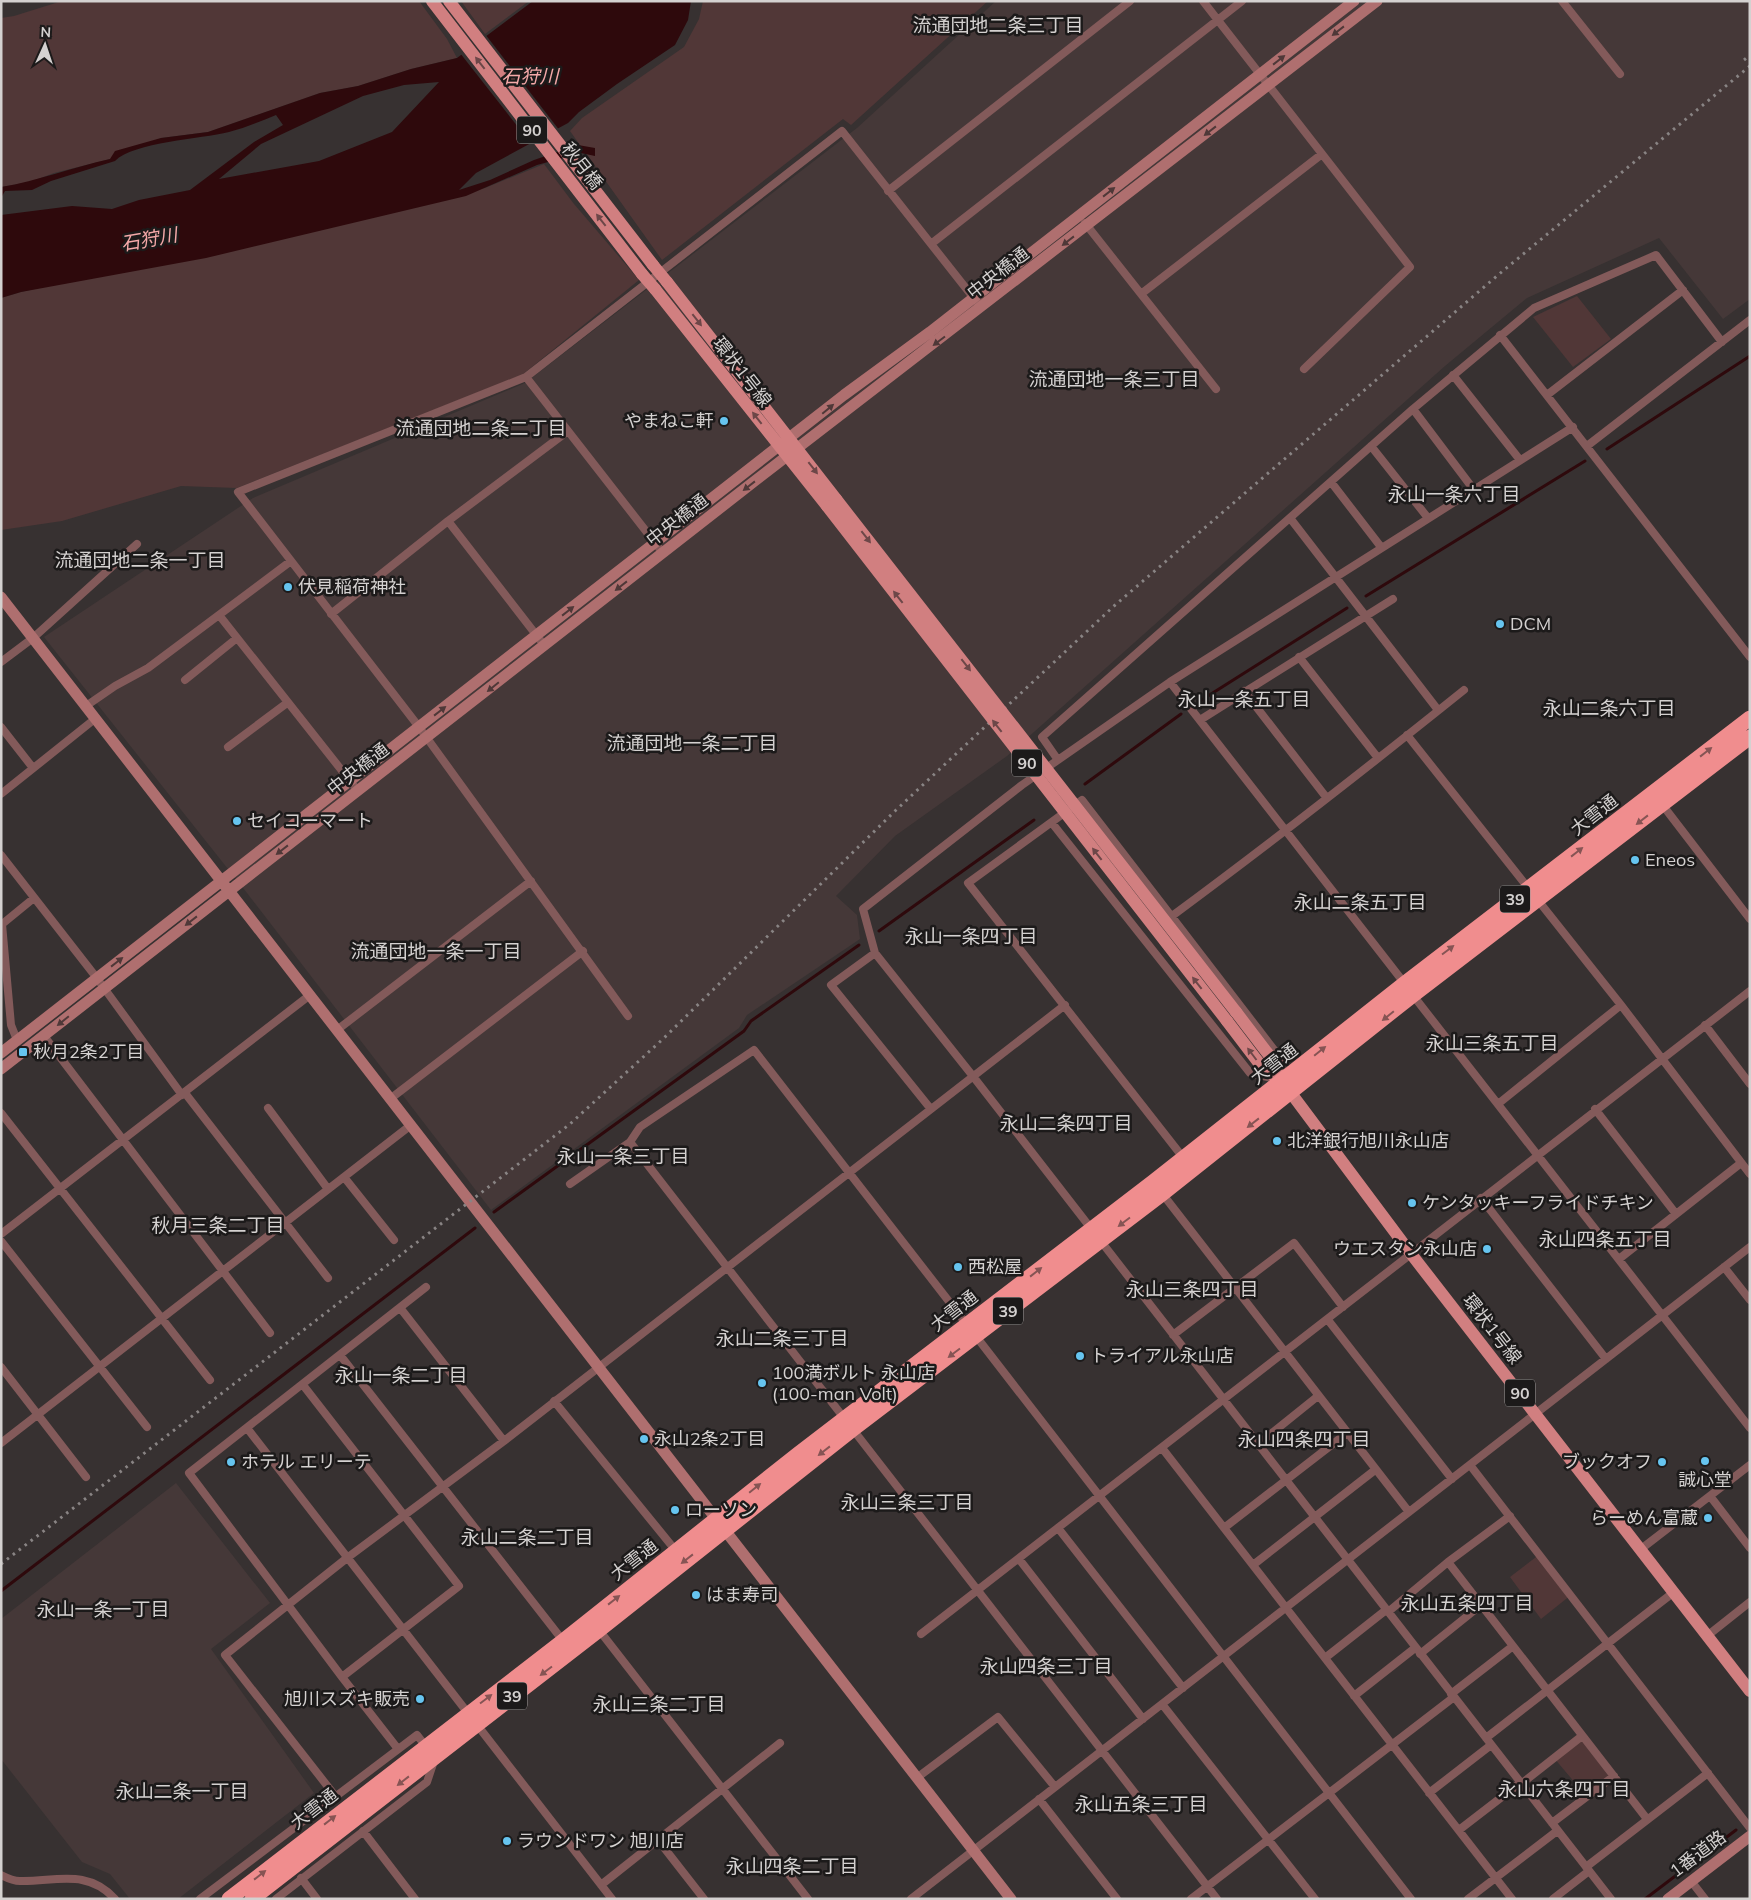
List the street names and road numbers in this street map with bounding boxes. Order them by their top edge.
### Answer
road number: 90 [517,116,547,144]
street label: 秋月橋 [557,137,608,194]
street label: 中央橋通 [962,241,1033,304]
street label: 環状1号線 [708,332,777,411]
street label: 中央橋通 [641,488,712,551]
street label: 中央橋通 [322,737,393,800]
road number: 90 [1012,750,1042,776]
street label: 大雪通 [1565,789,1622,840]
road number: 39 [1500,886,1530,912]
street label: 大雪通 [1245,1038,1302,1089]
street label: 大雪通 [925,1285,982,1336]
street label: 環状1号線 [1458,1289,1527,1368]
road number: 39 [993,1298,1023,1324]
road number: 90 [1505,1380,1535,1406]
street label: 大雪通 [605,1534,662,1585]
road number: 39 [497,1682,527,1710]
street label: 大雪通 [285,1783,342,1834]
street label: 1番道路 [1665,1825,1731,1882]

